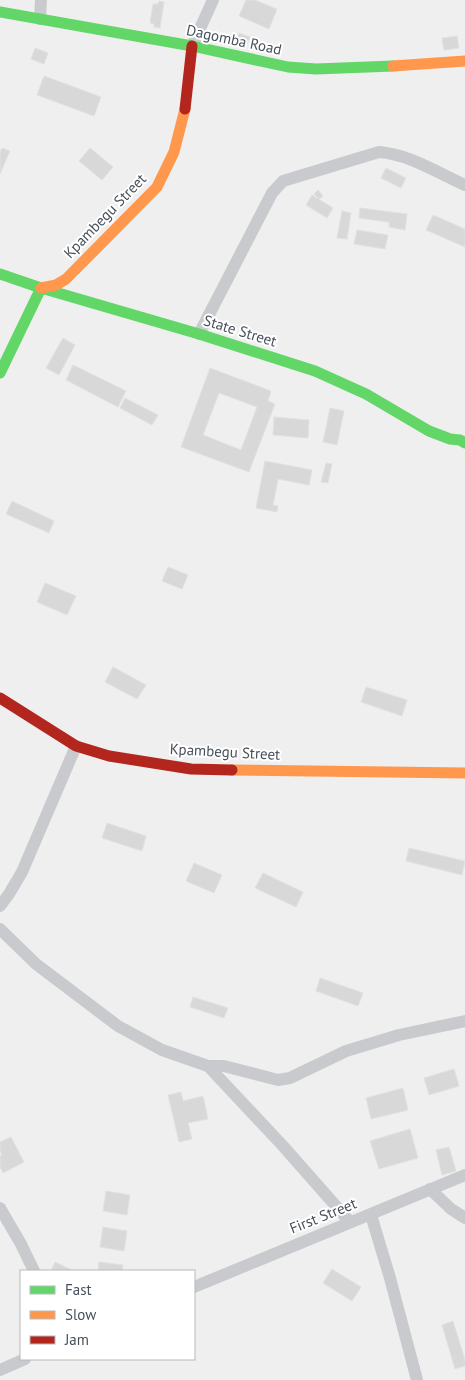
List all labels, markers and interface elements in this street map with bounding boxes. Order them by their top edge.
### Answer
street label: Dagomba Road [185,20,283,59]
street label: Kpambegu Street [59,169,150,262]
street label: State Street [201,310,279,351]
street label: Kpambegu Street [169,739,281,764]
street label: First Street [287,1194,359,1238]
legend [20,1270,195,1360]
text: Fast [65,1280,92,1299]
text: Slow [65,1305,96,1324]
text: Jam [64,1330,89,1349]

